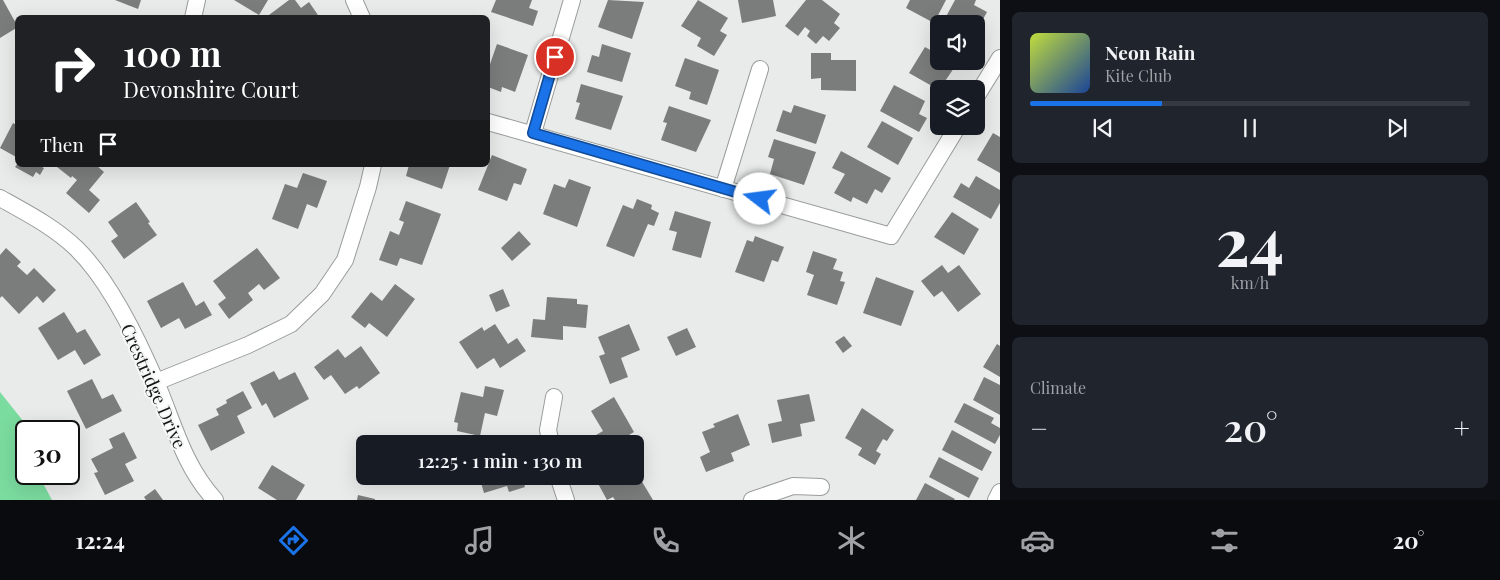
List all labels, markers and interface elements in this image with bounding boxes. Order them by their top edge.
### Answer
map controls [930,15,985,135]
button: sound [930,15,985,70]
text: 100 m [123,29,221,76]
icon: right [40,35,105,100]
pin [534,36,576,78]
text: Neon Rain [1105,39,1195,65]
icon: arrive [541,43,569,71]
text: Kite Club [1105,65,1172,86]
text: Devonshire Court [123,74,298,104]
button: layers [930,80,985,135]
icon: previous [1089,114,1117,142]
icon: pause [1236,114,1264,142]
icon: next [1383,114,1411,142]
icon: arrive [94,130,122,158]
text: Then [40,131,84,157]
position arrow [733,172,785,224]
text: 24 [1216,196,1284,282]
text: km/h [1231,272,1269,293]
street label: Crestridge Drive [116,320,192,452]
text: Climate [1030,377,1086,398]
text: 20° [1224,401,1278,452]
text: − [1030,409,1048,446]
text: + [1454,409,1470,446]
speed limit sign: 30 [15,420,80,485]
text: 12:25 · 1 min · 130 m [418,447,582,473]
icon: directions [276,523,311,558]
icon: music [462,523,497,558]
icon: phone [648,523,683,558]
icon: climate [834,523,869,558]
icon: car [1020,523,1055,558]
icon: filters [1207,523,1242,558]
text: 12:24 [76,525,125,555]
text: 20° [1393,525,1424,555]

